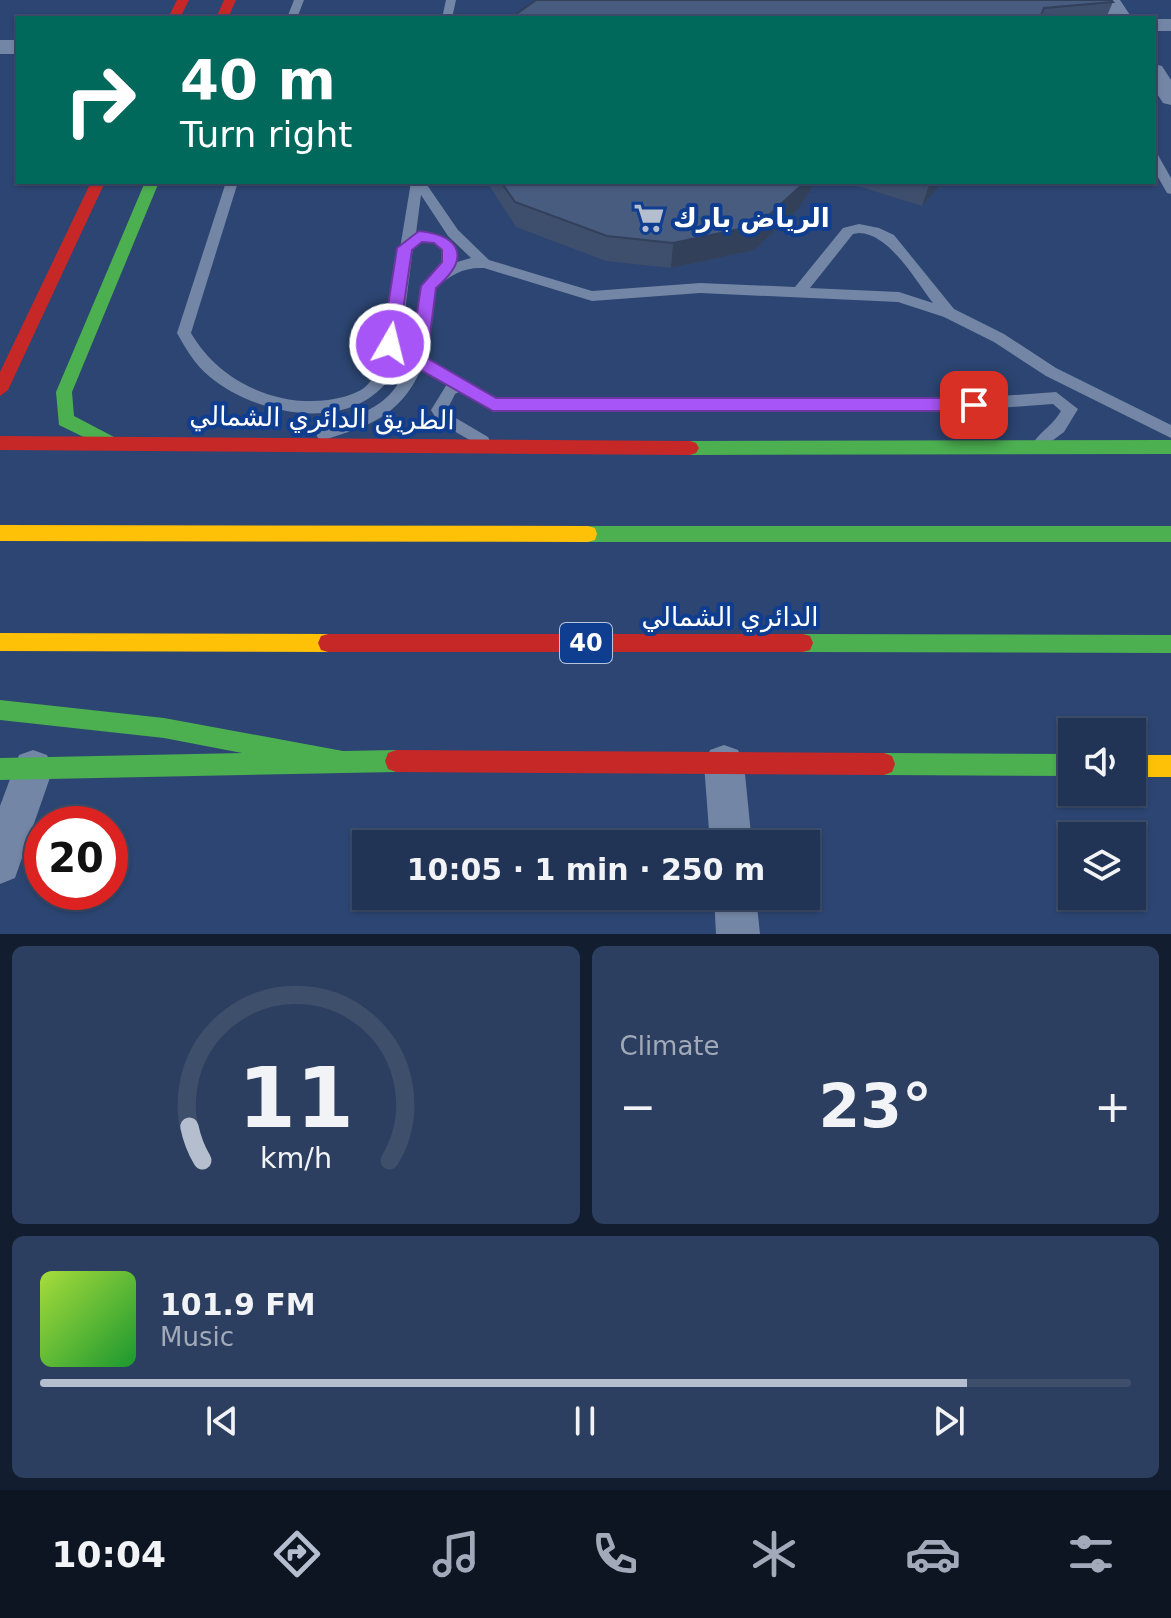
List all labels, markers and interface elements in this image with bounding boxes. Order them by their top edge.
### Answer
text: 40 m [180,47,336,112]
icon: right [48,48,152,152]
text: Turn right [180,114,352,155]
supermarket icon: الرياض بارك [632,201,666,235]
place label: الرياض بارك [673,203,830,234]
position arrow [348,302,432,386]
pin [940,371,1008,439]
icon: arrive [952,383,996,427]
street label: الطريق الدائري الشمالي [189,401,455,436]
street label: الدائري الشمالي [641,602,819,633]
road number: 40 [560,623,612,663]
map controls [1058,718,1146,910]
button: sound [1058,718,1146,806]
speed limit sign: 20 [24,806,128,910]
button: layers [1058,822,1146,910]
text: 10:05 · 1 min · 250 m [407,852,765,887]
text: Climate [620,1031,720,1061]
text: 11 [238,1050,354,1147]
text: 23° [819,1071,932,1141]
text: − [620,1081,656,1132]
text: + [1094,1081,1131,1132]
text: km/h [260,1141,332,1175]
text: 101.9 FM [160,1287,316,1322]
text: Music [160,1322,234,1352]
icon: previous [200,1399,244,1443]
icon: pause [563,1399,607,1443]
icon: next [927,1399,971,1443]
icon: directions [269,1526,325,1582]
icon: music [428,1526,484,1582]
icon: phone [587,1526,643,1582]
icon: climate [746,1526,802,1582]
icon: car [905,1526,961,1582]
icon: filters [1063,1526,1119,1582]
text: 10:04 [51,1534,166,1575]

